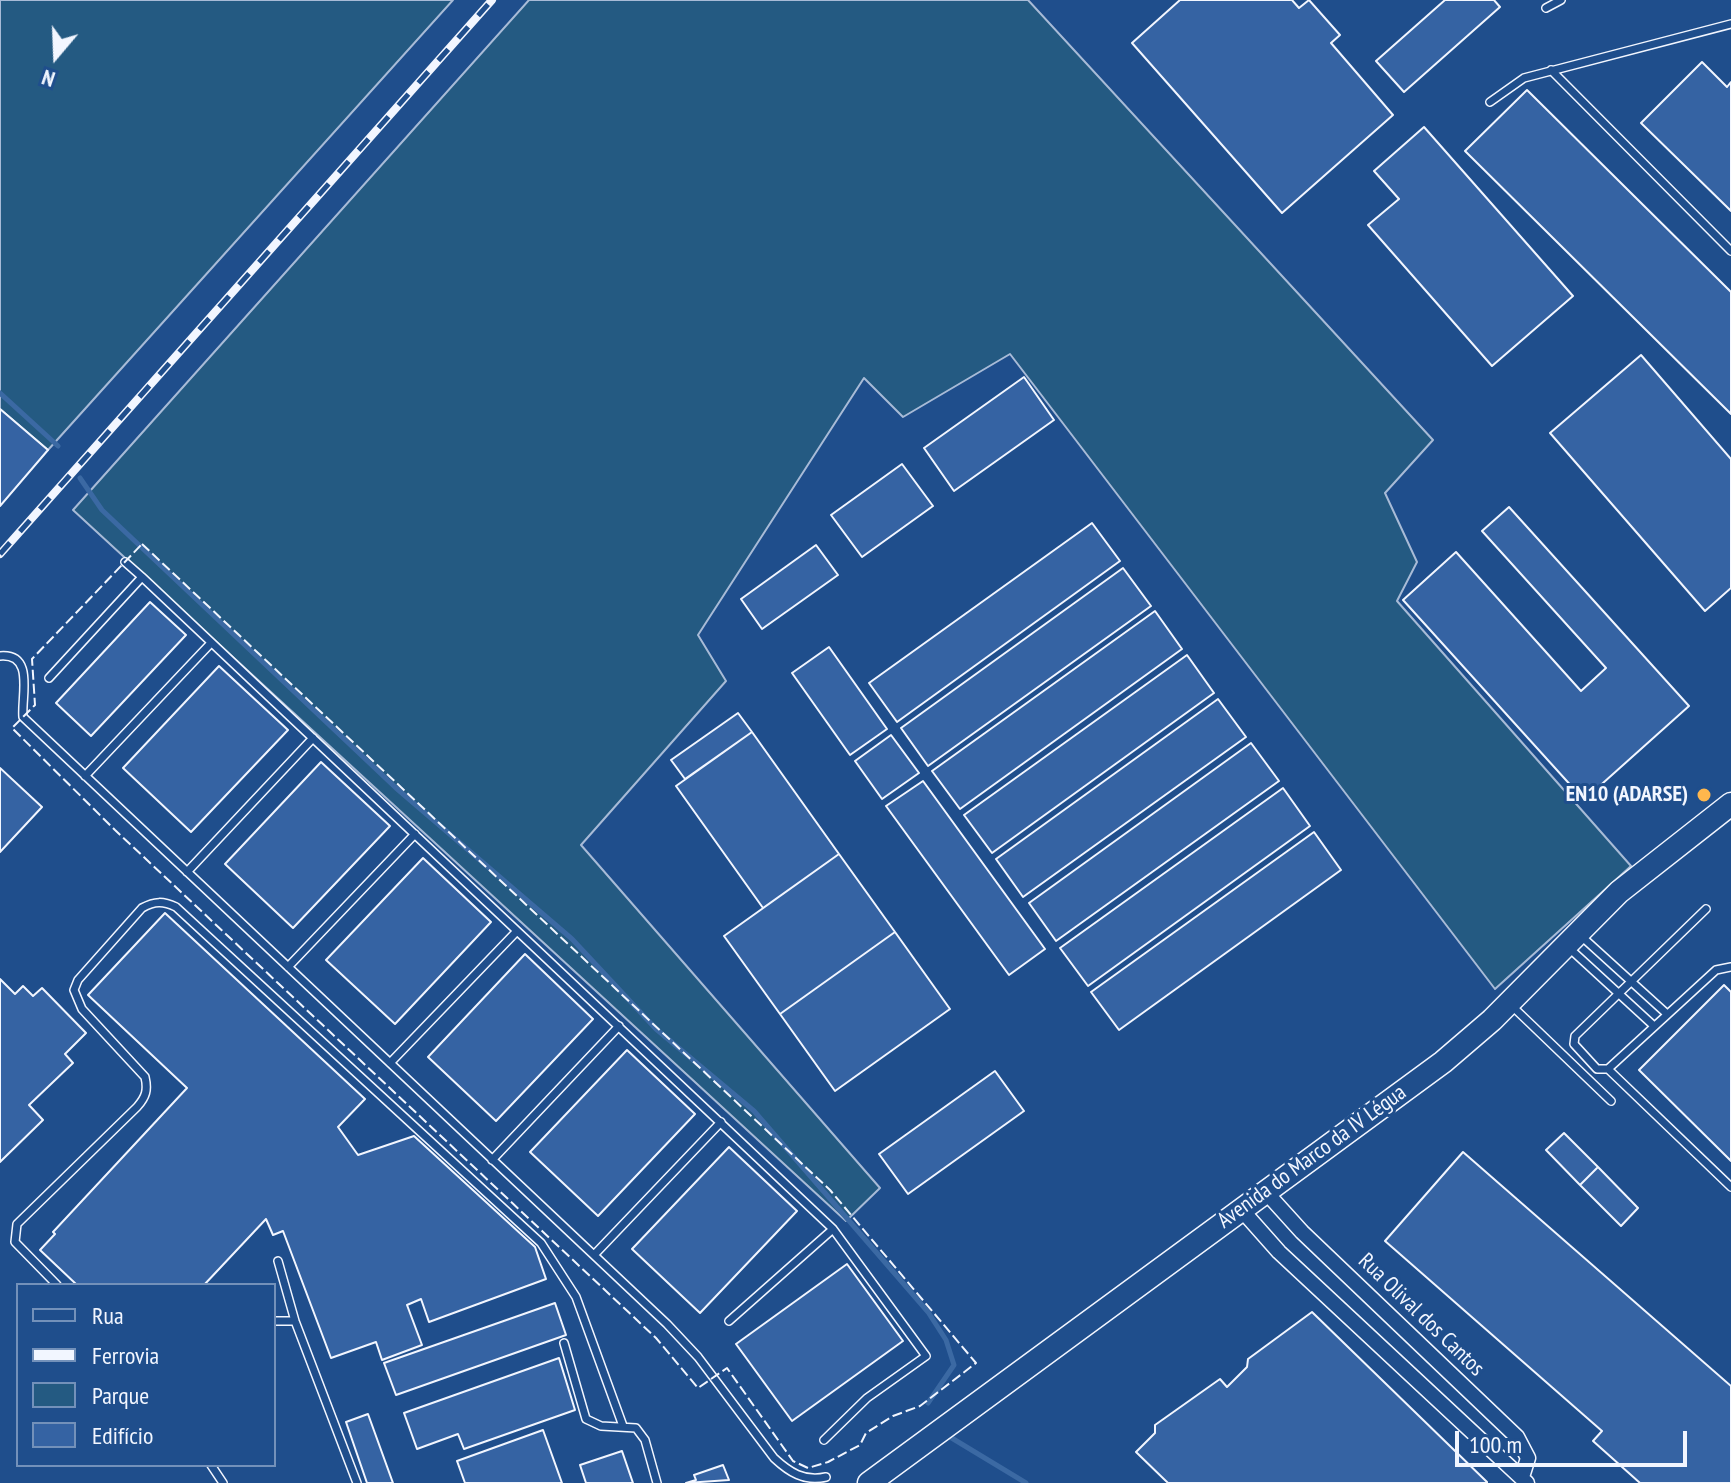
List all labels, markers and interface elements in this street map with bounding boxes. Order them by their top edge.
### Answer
north arrow [16,16,96,96]
text: N [38,64,58,94]
place label: EN10 (ADARSE) [1566,782,1688,808]
marker: EN10 (ADARSE) [1695,786,1713,804]
street label: Avenida do Marco da IV Légua [1212,1080,1412,1234]
street label: Rua Olival dos Cantos [1353,1248,1489,1382]
legend [16,1283,276,1467]
text: Rua [92,1300,124,1331]
text: Ferrovia [92,1340,159,1371]
text: Parque [92,1380,149,1411]
scale bar [1459,1415,1691,1465]
text: Edifício [92,1420,153,1451]
text: 100 m [1469,1429,1522,1460]

